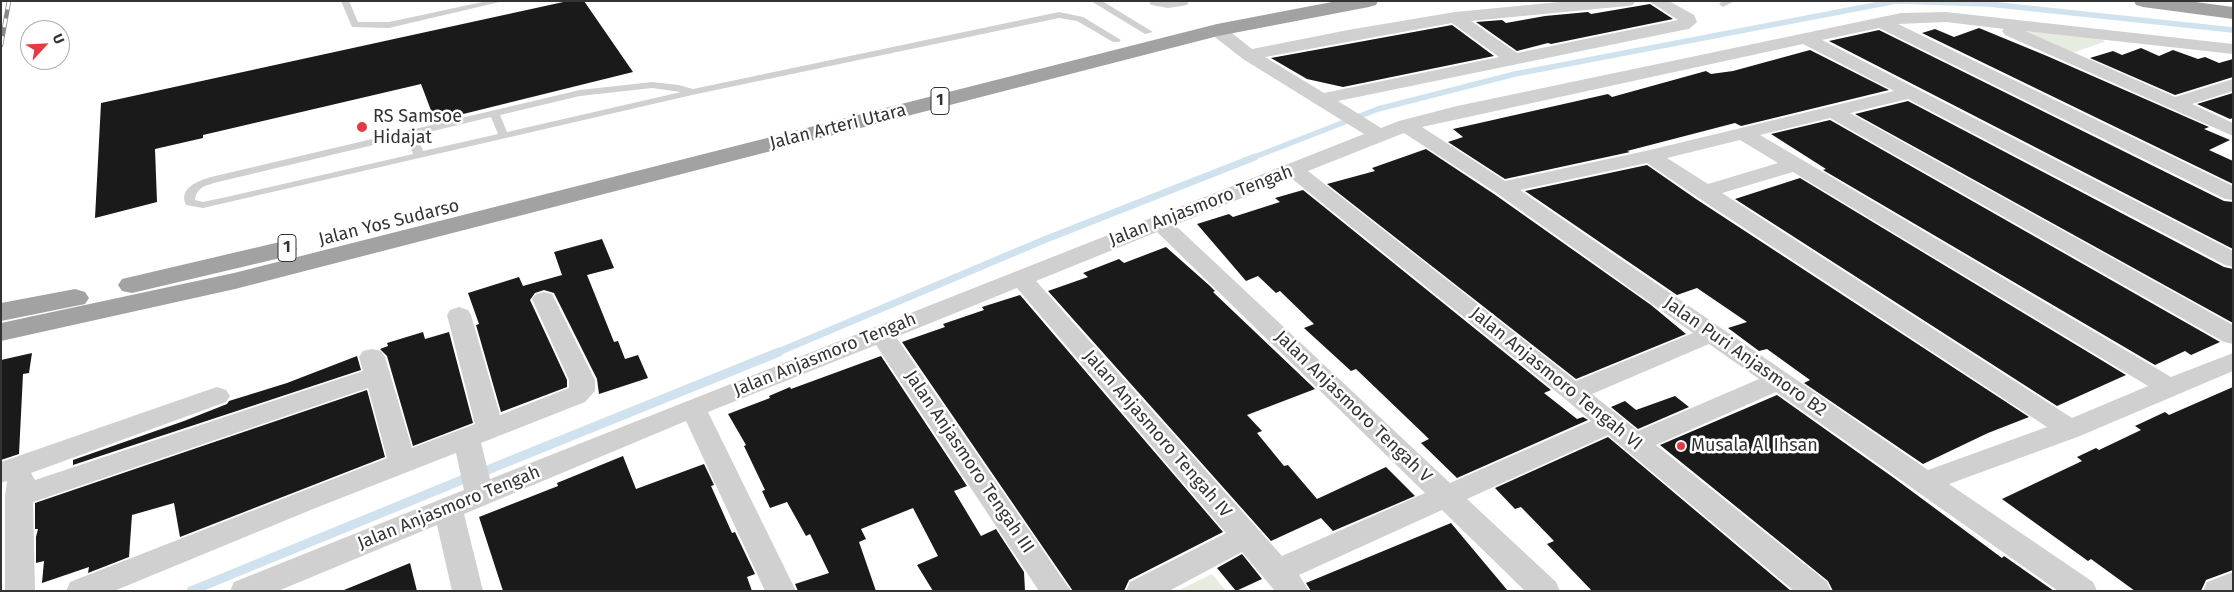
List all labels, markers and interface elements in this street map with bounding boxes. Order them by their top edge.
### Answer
north arrow [20,20,70,70]
text: U [49,31,68,47]
road number: 1 [931,88,949,114]
street label: Jalan Arteri Utara [768,100,908,154]
place label: RS Samsoe Hidajat [373,106,462,148]
marker: RS Samsoe Hidajat [355,120,369,134]
street label: Jalan Anjasmoro Tengah [1106,161,1296,251]
street label: Jalan Yos Sudarso [316,195,462,251]
road number: 1 [278,234,296,262]
street label: Jalan Puri Anjasmoro B2 [1659,293,1831,421]
street label: Jalan Anjasmoro Tengah VI [1466,303,1646,455]
street label: Jalan Anjasmoro Tengah [731,308,919,402]
street label: Jalan Anjasmoro Tengah V [1270,326,1436,488]
street label: Jalan Anjasmoro Tengah IV [1078,346,1236,522]
street label: Jalan Anjasmoro Tengah III [900,367,1038,557]
place label: Musala Al Ihsan [1691,435,1818,457]
marker: Musala Al Ihsan [1675,440,1687,452]
street label: Jalan Anjasmoro Tengah [355,461,543,555]

